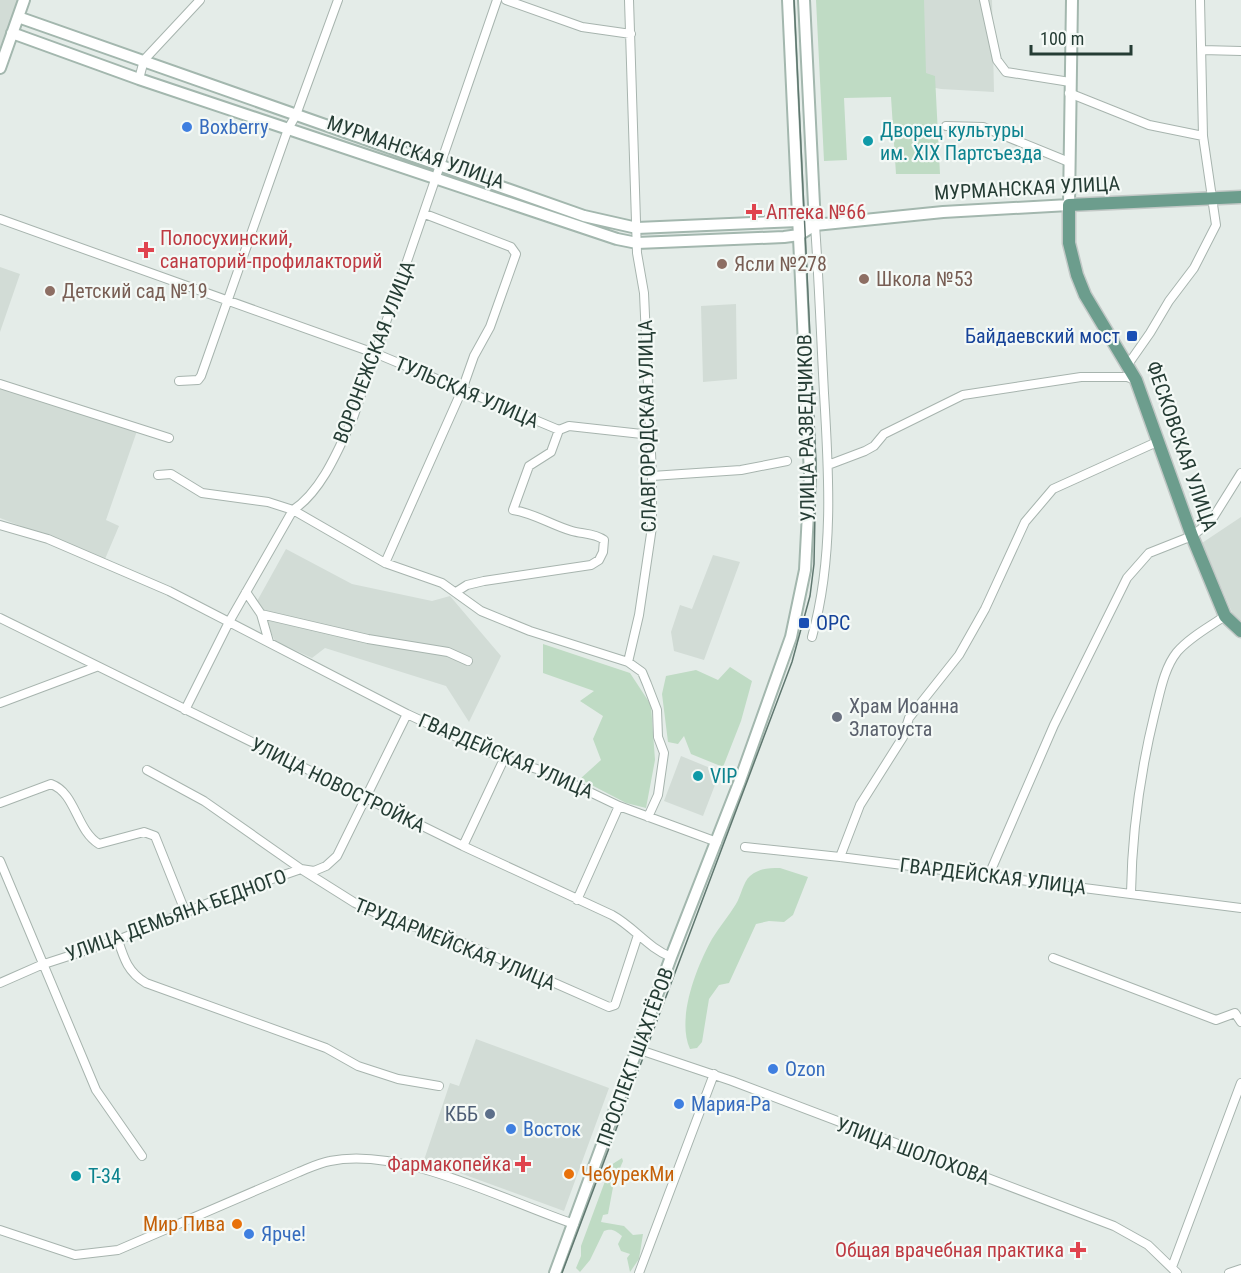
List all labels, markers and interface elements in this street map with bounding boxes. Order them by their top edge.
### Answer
scale bar [1031,18,1132,56]
text: 100 m [1040,28,1084,49]
street label: МУРМАНСКАЯ УЛИЦА [324,110,508,194]
place label: Boxberry [199,115,268,139]
place label: Дворец культуры им. XIX Партсъезда [880,118,1042,165]
marker: Boxberry [180,120,194,134]
marker: Дворец культуры им. XIX Партсъезда [861,134,875,148]
street label: МУРМАНСКАЯ УЛИЦА [934,171,1121,205]
place label: Аптека №66 [766,200,866,224]
marker: Аптека №66 [747,205,761,219]
place label: Полосухинский, санаторий-профилакторий [160,226,382,273]
marker: Полосухинский, санаторий-профилакторий [137,241,155,259]
place label: Ясли №278 [734,252,827,276]
street label: ВОРОНЕЖСКАЯ УЛИЦА [328,257,420,447]
marker: Ясли №278 [715,257,729,271]
place label: Школа №53 [876,267,973,291]
marker: Школа №53 [857,272,871,286]
place label: Детский сад №19 [62,279,208,303]
marker: Детский сад №19 [43,284,57,298]
street label: СЛАВГОРОДСКАЯ УЛИЦА [633,319,661,533]
place label: Байдаевский мост [965,324,1120,348]
marker: Байдаевский мост [1125,329,1139,343]
street label: УЛИЦА РАЗВЕДЧИКОВ [792,334,820,522]
street label: ТУЛЬСКАЯ УЛИЦА [392,351,543,433]
street label: ФЕСКОВСКАЯ УЛИЦА [1142,358,1223,535]
place label: ОРС [816,611,850,635]
marker: ОРС [797,616,811,630]
place label: Храм Иоанна Златоуста [849,694,959,741]
street label: ГВАРДЕЙСКАЯ УЛИЦА [415,708,597,804]
marker: Храм Иоанна Златоуста [830,710,844,724]
street label: УЛИЦА НОВОСТРОЙКА [247,732,430,838]
place label: VIP [710,764,737,788]
marker: VIP [691,769,705,783]
street label: ГВАРДЕЙСКАЯ УЛИЦА [898,853,1088,899]
street label: УЛИЦА ДЕМЬЯНА БЕДНОГО [62,864,290,966]
street label: ТРУДАРМЕЙСКАЯ УЛИЦА [351,893,559,995]
street label: ПРОСПЕКТ ШАХТЁРОВ [591,964,679,1150]
place label: Ozon [785,1057,825,1081]
marker: Ozon [766,1062,780,1076]
place label: Мария-Ра [691,1092,771,1116]
marker: Мария-Ра [672,1097,686,1111]
place label: КББ [445,1102,478,1126]
marker: КББ [483,1107,497,1121]
street label: УЛИЦА ШОЛОХОВА [833,1112,993,1190]
place label: Восток [523,1117,581,1141]
marker: Восток [504,1122,518,1136]
place label: Фармакопейка [387,1152,511,1176]
marker: Фармакопейка [516,1157,530,1171]
place label: ЧебурекМи [581,1162,675,1186]
place label: T-34 [88,1164,121,1188]
marker: ЧебурекМи [562,1167,576,1181]
marker: T-34 [69,1169,83,1183]
place label: Мир Пива [143,1212,225,1236]
marker: Мир Пива [230,1217,244,1231]
place label: Ярче! [261,1222,306,1246]
marker: Ярче! [242,1227,256,1241]
place label: Общая врачебная практика [835,1238,1064,1262]
marker: Общая врачебная практика [1069,1241,1087,1259]

